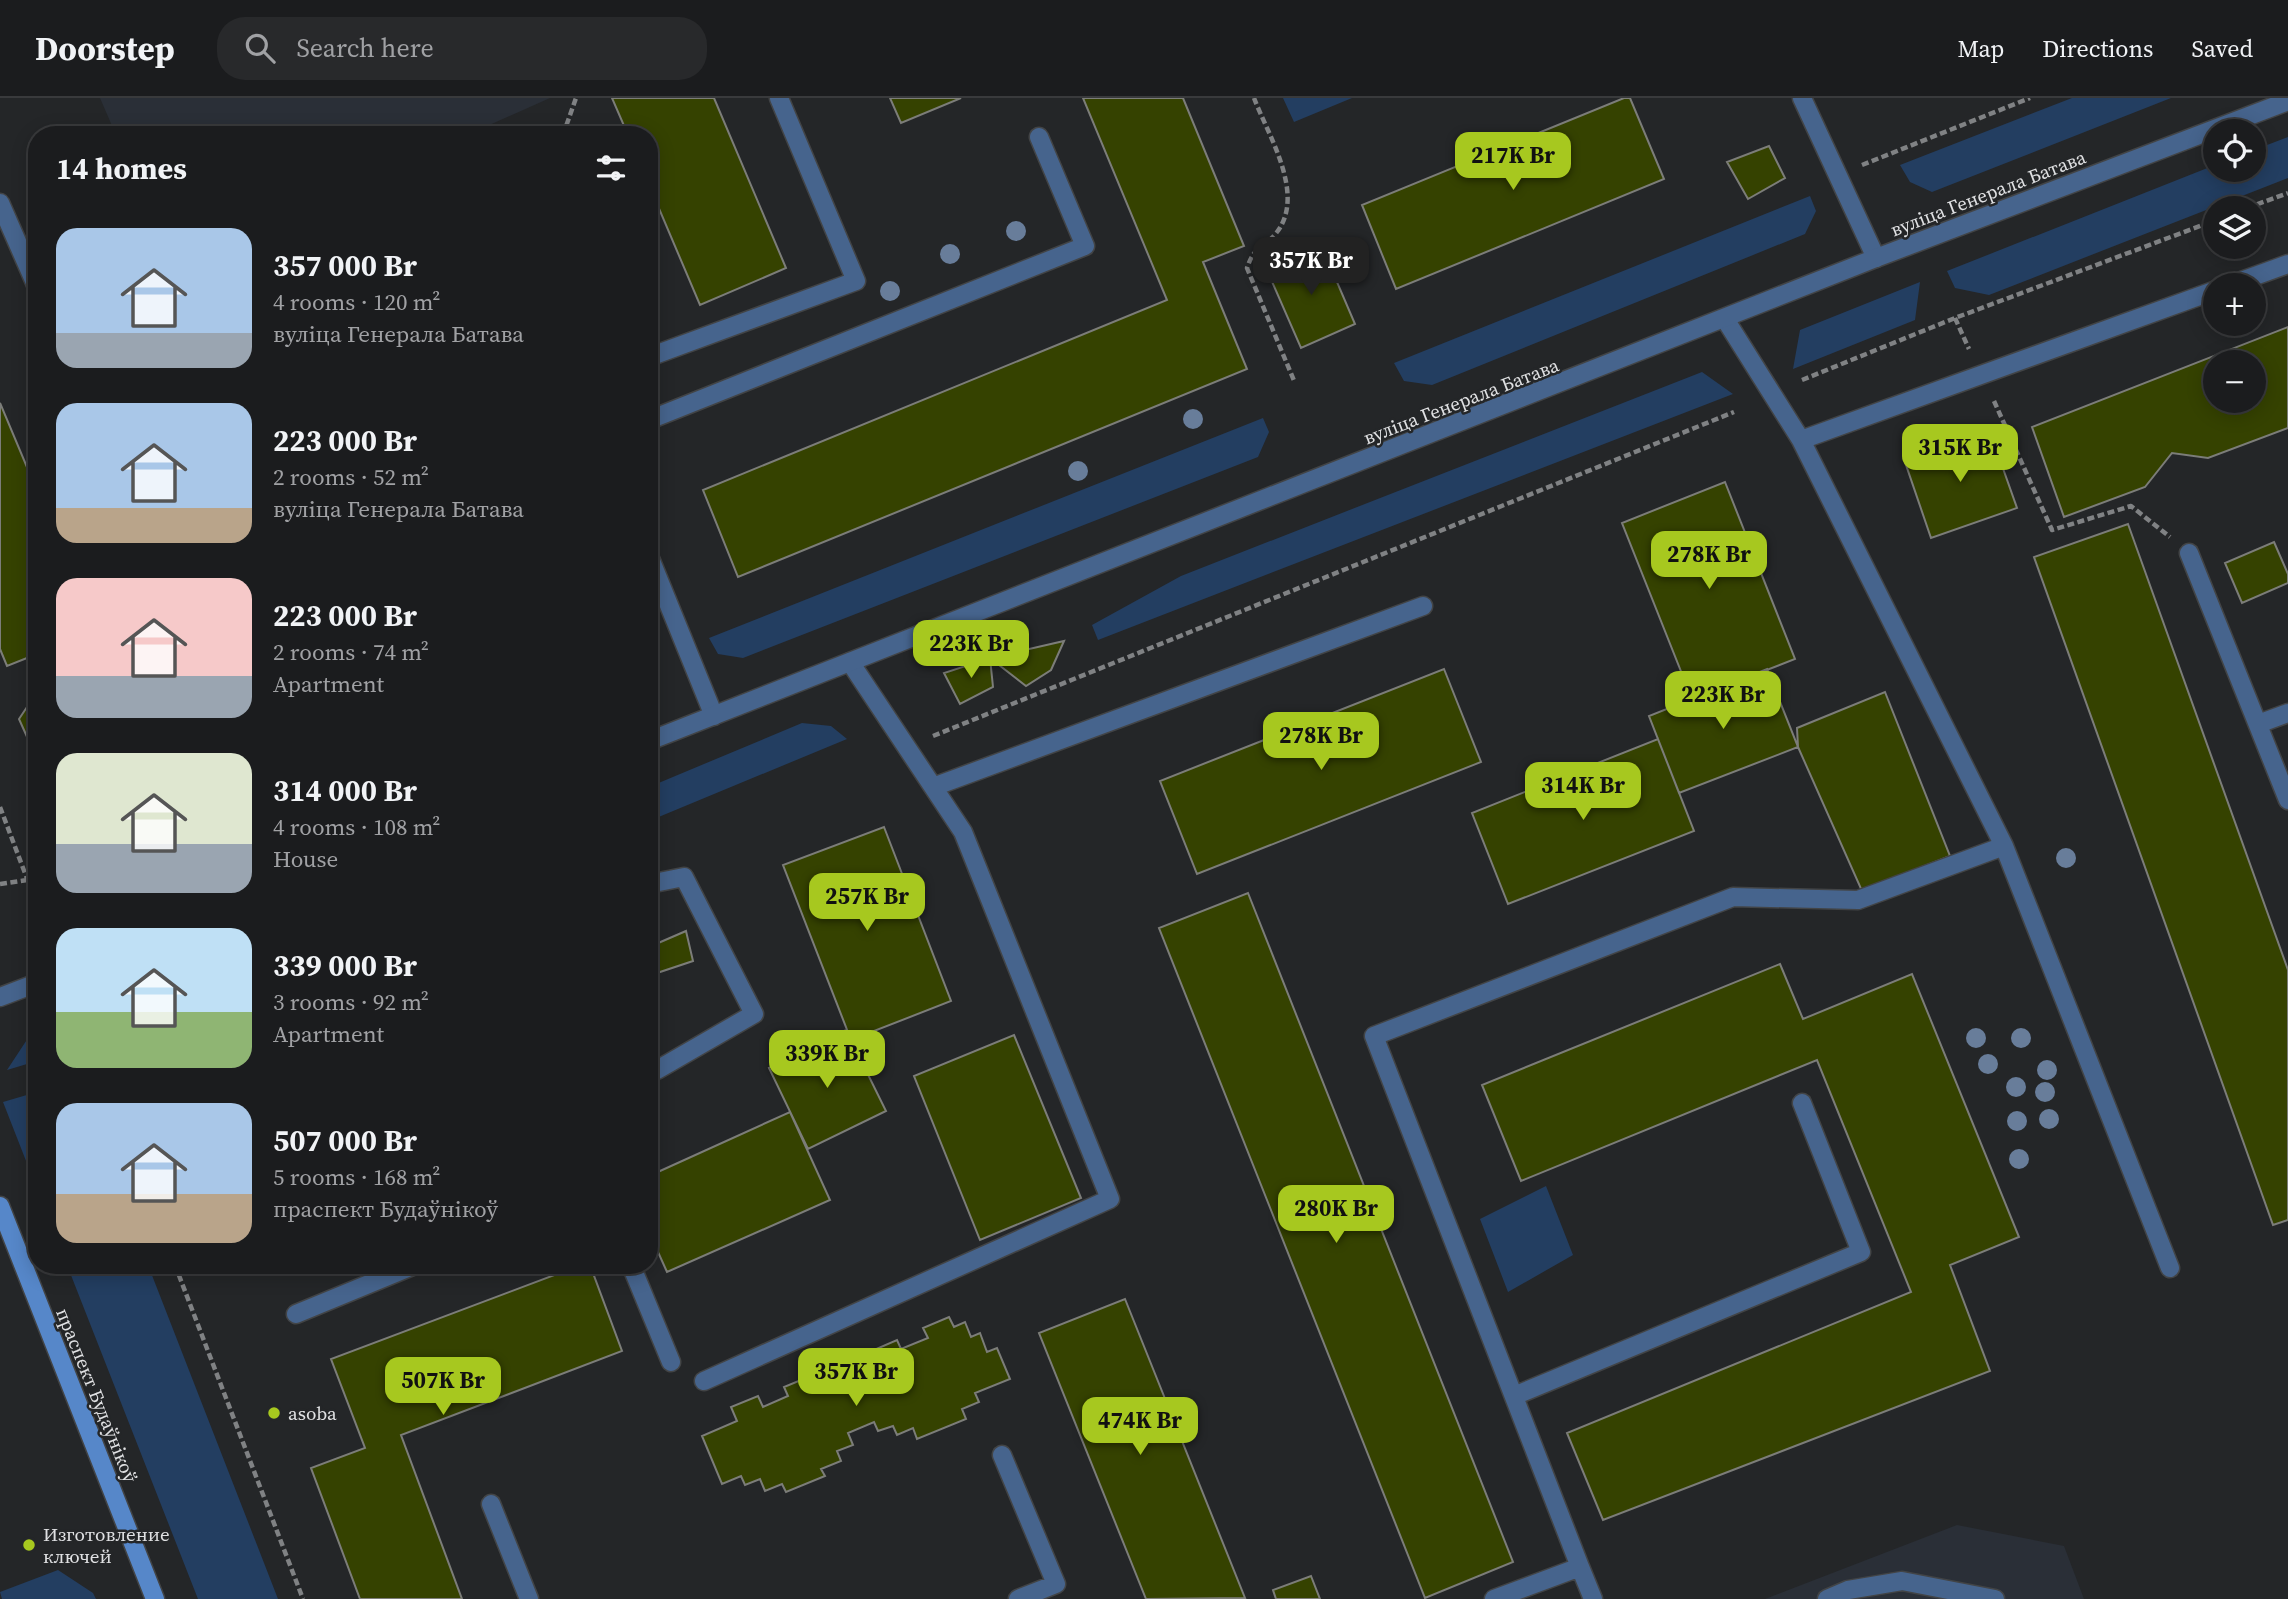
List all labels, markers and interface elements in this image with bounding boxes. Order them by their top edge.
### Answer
search box [217,17,707,80]
text: Doorstep [35,26,175,71]
icon: search [241,29,279,67]
text: Search here [297,30,434,66]
text: Map [1957,32,2004,65]
text: Directions [2042,32,2153,65]
text: Saved [2191,32,2253,65]
map controls [2203,119,2266,413]
button: locate [2203,119,2266,182]
pin: 217K Br [1448,132,1578,192]
text: 217K Br [1471,139,1555,171]
street label: вуліца Генерала Батава [1887,144,2090,242]
text: 14 homes [56,148,187,189]
icon: filters [592,149,630,187]
button: layers [2203,196,2266,259]
pin: 357K Br [1246,238,1376,297]
text: 357K Br [1269,244,1353,276]
text: 357 000 Br [273,245,417,286]
icon: home [112,256,196,340]
button: + [2203,273,2266,336]
text: 4 rooms · 120 m² [273,286,440,318]
text: вуліца Генерала Батава [273,318,524,350]
button: − [2203,350,2266,413]
street label: вуліца Генерала Батава [1360,352,1563,450]
text: 223 000 Br [273,420,417,461]
pin: 315K Br [1895,424,2025,484]
icon: home [112,431,196,515]
text: 315K Br [1918,431,2002,463]
text: 2 rooms · 52 m² [273,461,429,493]
text: вуліца Генерала Батава [273,493,524,525]
pin: 278K Br [1644,532,1774,591]
text: 278K Br [1667,538,1751,570]
text: 223 000 Br [273,595,417,636]
icon: home [112,606,196,690]
pin: 223K Br [906,620,1036,680]
text: 223K Br [929,627,1013,659]
text: 2 rooms · 74 m² [273,636,429,668]
text: Apartment [273,668,384,700]
pin: 223K Br [1658,672,1788,731]
text: 223K Br [1681,678,1765,710]
pin: 278K Br [1256,712,1386,772]
text: 278K Br [1279,719,1363,751]
pin: 314K Br [1518,762,1648,822]
text: 314K Br [1541,769,1625,801]
text: 314 000 Br [273,770,417,811]
icon: home [112,781,196,865]
text: 4 rooms · 108 m² [273,811,440,843]
text: House [273,843,338,875]
pin: 257K Br [802,874,932,933]
text: 257K Br [825,880,909,912]
text: 339 000 Br [273,945,417,986]
icon: home [112,956,196,1040]
text: 3 rooms · 92 m² [273,986,429,1018]
text: Apartment [273,1018,384,1050]
pin: 339K Br [762,1030,892,1090]
text: 339K Br [785,1037,869,1069]
text: 507 000 Br [273,1120,417,1161]
icon: home [112,1131,196,1215]
text: 5 rooms · 168 m² [273,1161,440,1193]
pin: 280K Br [1271,1186,1401,1245]
text: 280K Br [1294,1192,1378,1224]
text: праспект Будаўнікоў [273,1193,498,1225]
street label: праспект Будаўнікоў [50,1304,144,1486]
pin: 357K Br [791,1348,921,1408]
text: 357K Br [814,1355,898,1387]
pin: 507K Br [378,1358,508,1417]
text: 507K Br [401,1364,485,1396]
pin: 474K Br [1075,1398,1205,1457]
place label: asoba [288,1400,337,1426]
text: 474K Br [1098,1404,1182,1436]
marker: asoba [266,1405,282,1421]
place label: Изготовление ключей [43,1521,170,1569]
marker: Изготовление ключей [21,1537,37,1553]

